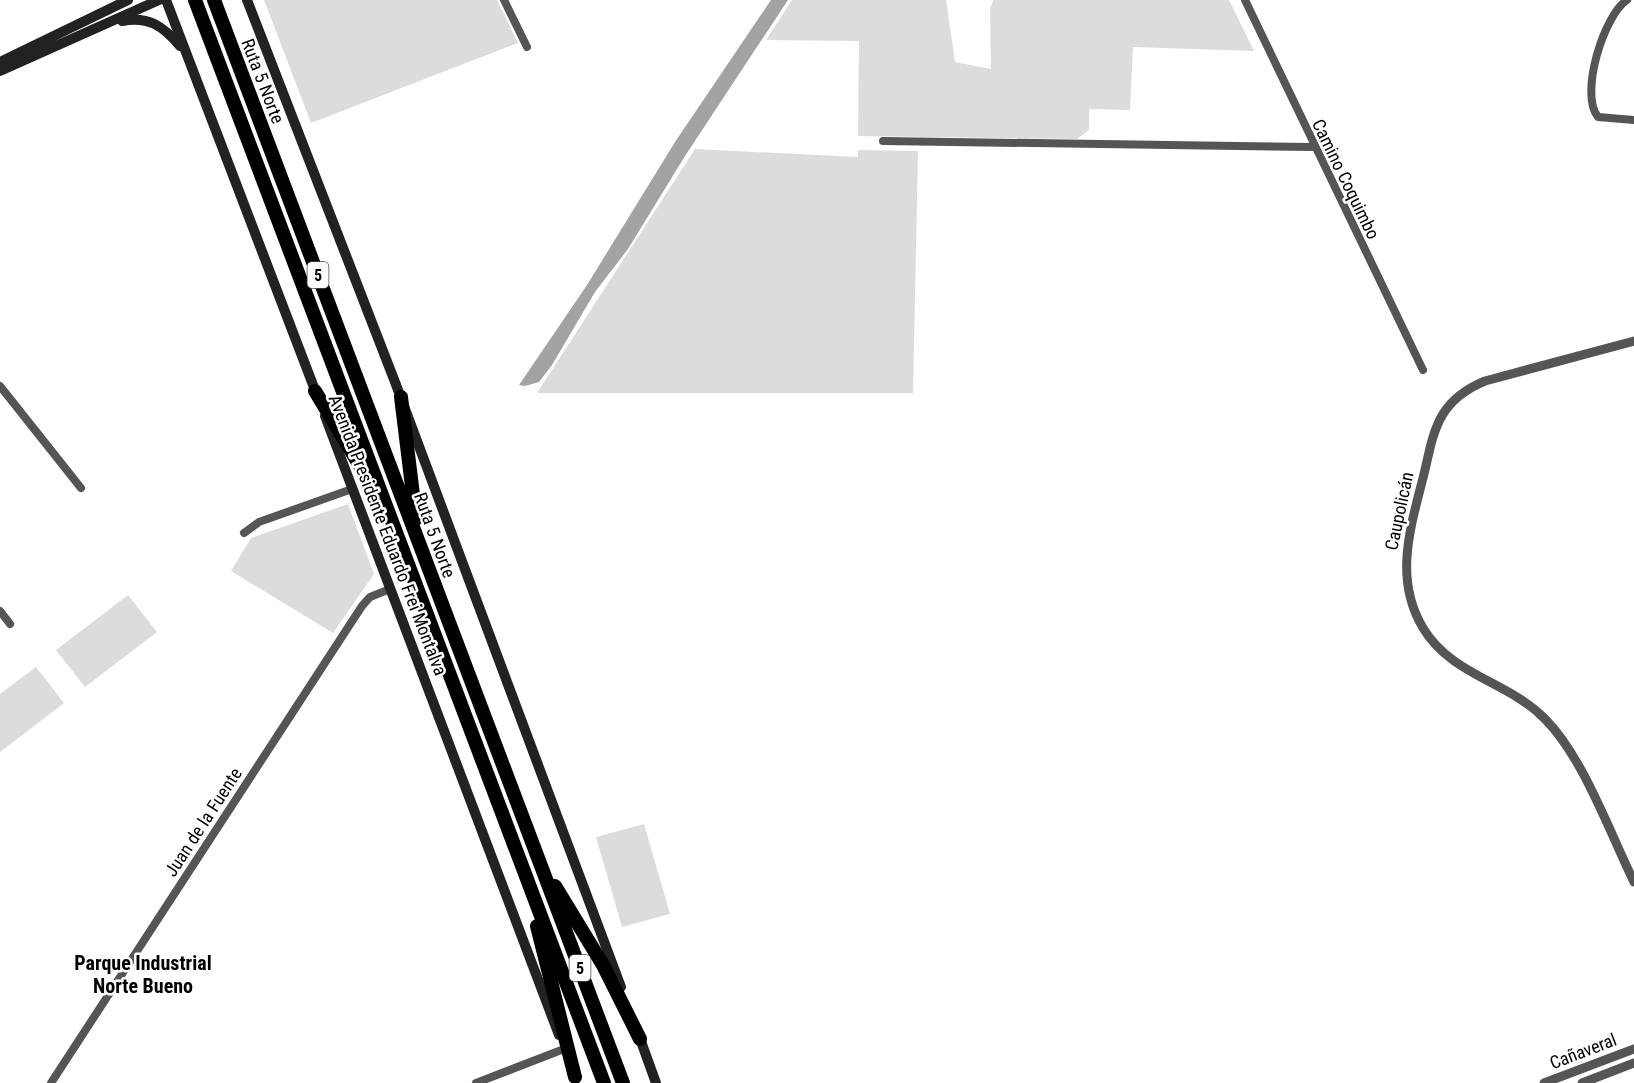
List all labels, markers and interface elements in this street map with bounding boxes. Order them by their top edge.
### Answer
street label: Ruta 5 Norte [237,36,289,126]
street label: Camino Coquimbo [1308,116,1384,242]
road number: 5 [308,262,328,288]
street label: Avenida Presidente Eduardo Frei Montalva [325,392,451,678]
street label: Caupolicán [1380,470,1418,552]
street label: Ruta 5 Norte [410,489,460,581]
street label: Juan de la Fuente [160,764,246,880]
district label: Parque Industrial Norte Bueno [74,951,212,998]
road number: 5 [570,955,590,981]
street label: Cañaveral [1547,1029,1619,1073]

